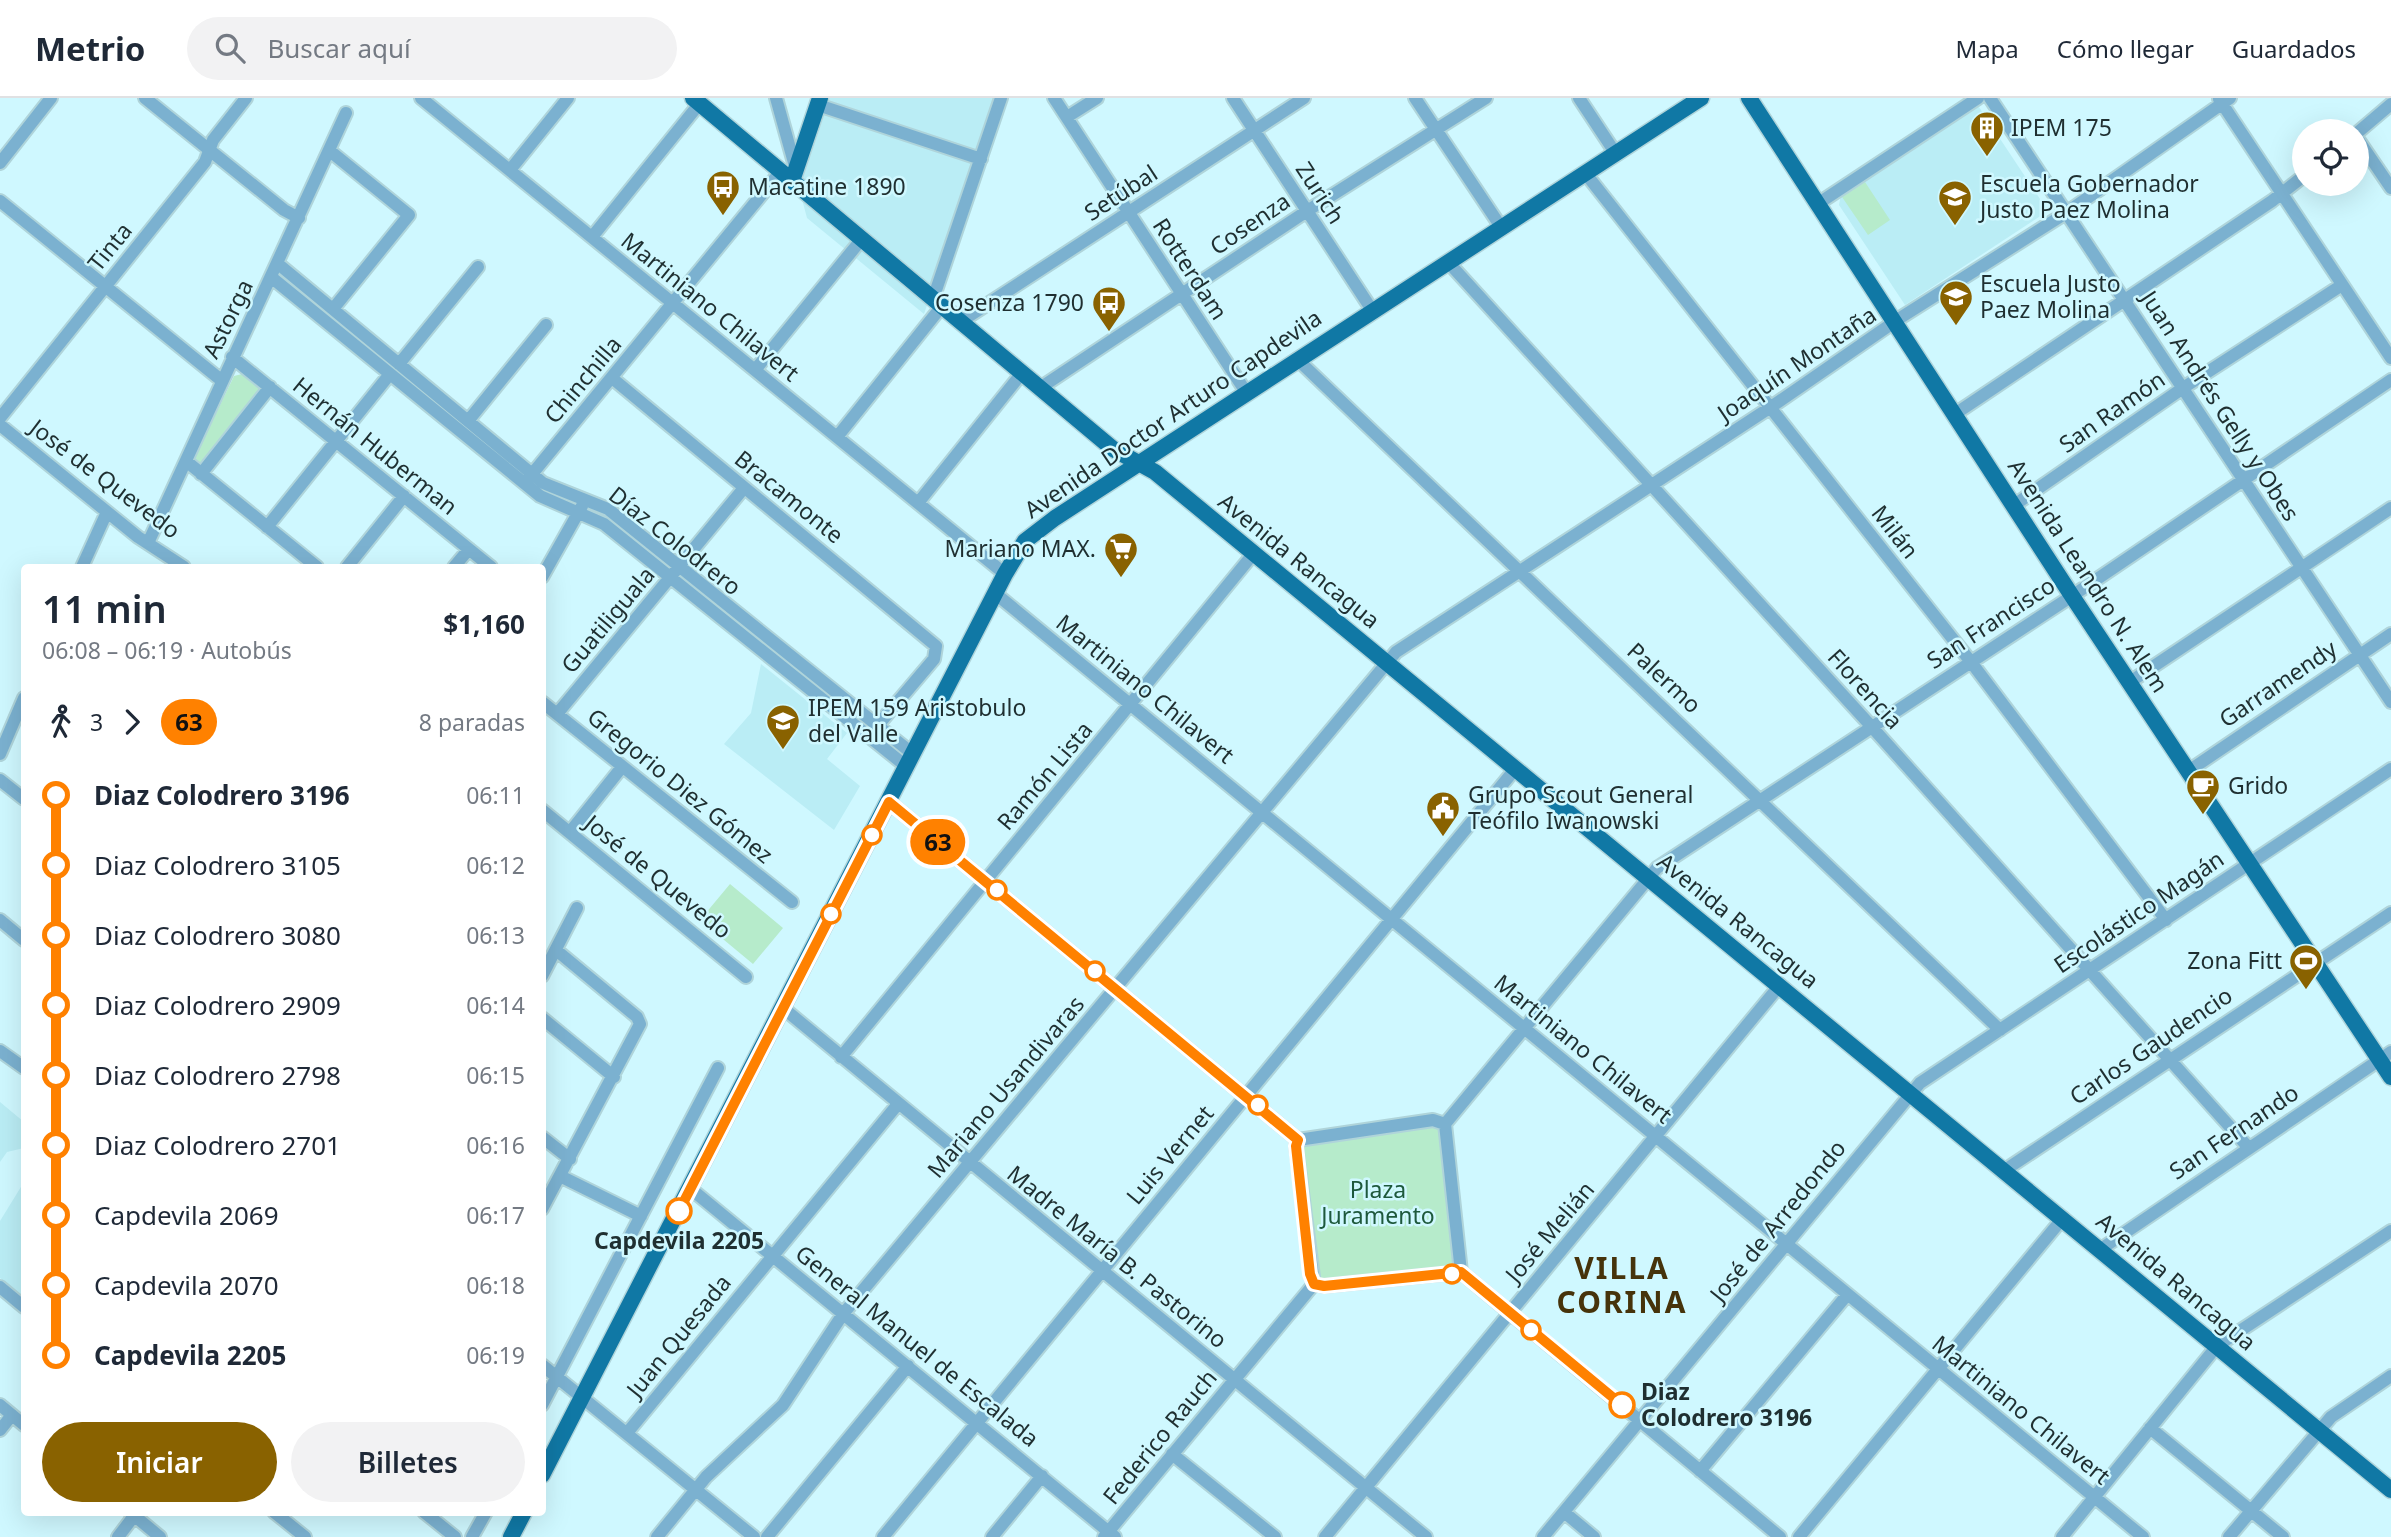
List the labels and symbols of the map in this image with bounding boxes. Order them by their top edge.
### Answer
building icon: IPEM 175 [1968,109,2006,158]
place label: IPEM 175 [2011,111,2112,143]
street label: Zurich [1289,155,1353,230]
street label: Setúbal [1078,157,1163,228]
place label: Escuela Gobernador Justo Paez Molina [1978,167,2199,225]
bus stop icon: Macatine 1890 [704,168,742,217]
place label: Macatine 1890 [748,170,906,202]
school or university icon: Escuela Gobernador Justo Paez Molina [1936,178,1974,227]
street label: Cosenza [1203,185,1296,262]
street label: Rotterdam [1146,211,1236,326]
street label: Tinta [80,215,139,277]
street label: Martiniano Chilavert [615,224,806,388]
place label: Escuela Justo Paez Molina [1980,267,2121,325]
street label: Astorga [194,274,260,363]
school or university icon: Escuela Justo Paez Molina [1937,278,1975,327]
street label: Juan Andrés Gelly y Obes [2133,282,2307,527]
bus stop icon: Cosenza 1790 [1090,284,1128,333]
place label: Cosenza 1790 [935,286,1084,318]
street label: Joaquín Montaña [1709,298,1882,429]
street label: Avenida Doctor Arturo Capdevila [1017,301,1327,525]
street label: Chinchilla [536,329,628,430]
street label: San Ramón [2052,363,2171,459]
street label: Hernán Huberman [287,369,465,522]
street label: José de Quevedo [22,410,187,545]
street label: Bracamonte [728,442,851,550]
street label: Avenida Leandro N. Alem [2001,452,2176,698]
street label: Díaz Colodrero [603,478,748,602]
street label: Avenida Rancagua [1212,485,1387,635]
street label: Milán [1865,498,1927,565]
supermarket icon: Mariano MAX. [1102,530,1140,579]
place label: Mariano MAX. [945,532,1096,564]
street label: Guatiliguala [553,559,661,679]
street label: San Francisco [1920,569,2061,676]
street label: Martiniano Chilavert [1050,606,1241,770]
street label: Garramendy [2212,632,2343,734]
street label: Palermo [1621,635,1709,720]
street label: Florencia [1821,641,1910,735]
place label: IPEM 159 Aristobulo del Valle [808,691,1026,749]
street label: Gregorio Diez Gómez [581,700,780,870]
school or university icon: IPEM 159 Aristobulo del Valle [764,702,802,751]
street label: Ramón Lista [989,714,1099,837]
cafe icon: Grido [2184,767,2222,816]
place label: Grido [2228,769,2288,801]
place label: Grupo Scout General Teófilo Iwanowski [1468,778,1693,836]
public building icon: Grupo Scout General Teófilo Iwanowski [1424,789,1462,838]
street label: José de Quevedo [577,806,739,946]
line badge: 63 [906,819,970,865]
unlabelled marker [862,825,882,845]
street label: Escolástico Magán [2047,842,2230,980]
street label: Avenida Rancagua [1651,845,1826,995]
unlabelled marker [987,880,1007,900]
unlabelled marker [821,904,841,924]
sports icon: Zona Fitt [2287,942,2325,991]
place label: Zona Fitt [2187,944,2282,976]
unlabelled marker [1085,961,1105,981]
street label: Martiniano Chilavert [1488,966,1679,1130]
street label: Carlos Gaudencio [2063,979,2238,1112]
street label: Mariano Usandivaras [919,988,1091,1184]
street label: San Fernando [2163,1076,2304,1186]
unlabelled marker [1248,1095,1268,1115]
street label: Luis Vernet [1118,1098,1220,1211]
street label: José de Arredondo [1701,1133,1853,1310]
street label: Madre María B. Pastorino [1001,1157,1234,1355]
park label: Plaza Juramento [1319,1173,1435,1231]
street label: José Melián [1496,1174,1601,1290]
marker: Capdevila 2205 [666,1198,692,1224]
street label: Avenida Rancagua [2090,1205,2263,1358]
place label: Capdevila 2205 [594,1224,764,1256]
street label: General Manuel de Escalada [789,1237,1046,1453]
district label: VILLA CORINA [1557,1247,1687,1322]
unlabelled marker [1442,1264,1462,1284]
street label: Juan Quesada [617,1267,738,1405]
unlabelled marker [1521,1320,1541,1340]
street label: Martiniano Chilavert [1926,1327,2117,1491]
street label: Federico Rauch [1095,1362,1224,1511]
place label: Diaz Colodrero 3196 [1641,1375,1812,1433]
marker: Diaz Colodrero 3196 [1609,1392,1635,1418]

